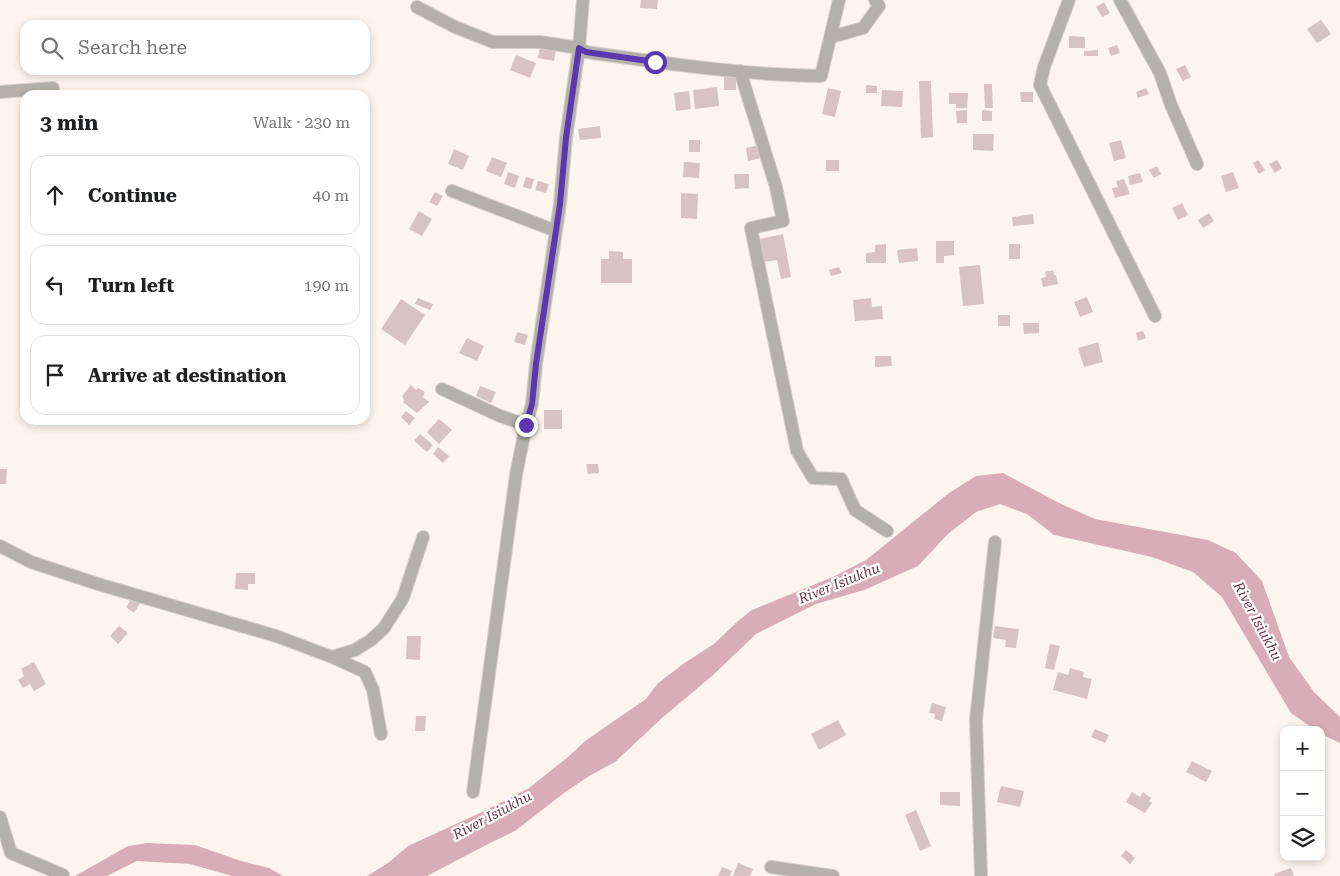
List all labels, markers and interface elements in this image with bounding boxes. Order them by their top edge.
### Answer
search box [20,20,370,75]
icon: search [38,34,66,62]
text: Search here [78,36,187,59]
route start [644,51,667,74]
text: 3 min [40,111,98,135]
text: Walk · 230 m [253,113,350,132]
icon: ahead [41,181,69,209]
text: Continue [88,184,177,207]
text: 40 m [312,186,349,205]
icon: left [41,271,69,299]
text: Turn left [88,274,174,297]
text: 190 m [303,276,349,295]
icon: arrive [41,361,69,389]
text: Arrive at destination [88,364,286,387]
route end [515,414,538,437]
water label: River Isiukhu [795,559,883,607]
water label: River Isiukhu [1230,578,1286,663]
map controls [1280,726,1325,861]
button: + [1280,726,1325,771]
button: − [1280,771,1325,816]
water label: River Isiukhu [449,787,534,843]
button: layers [1280,816,1325,861]

